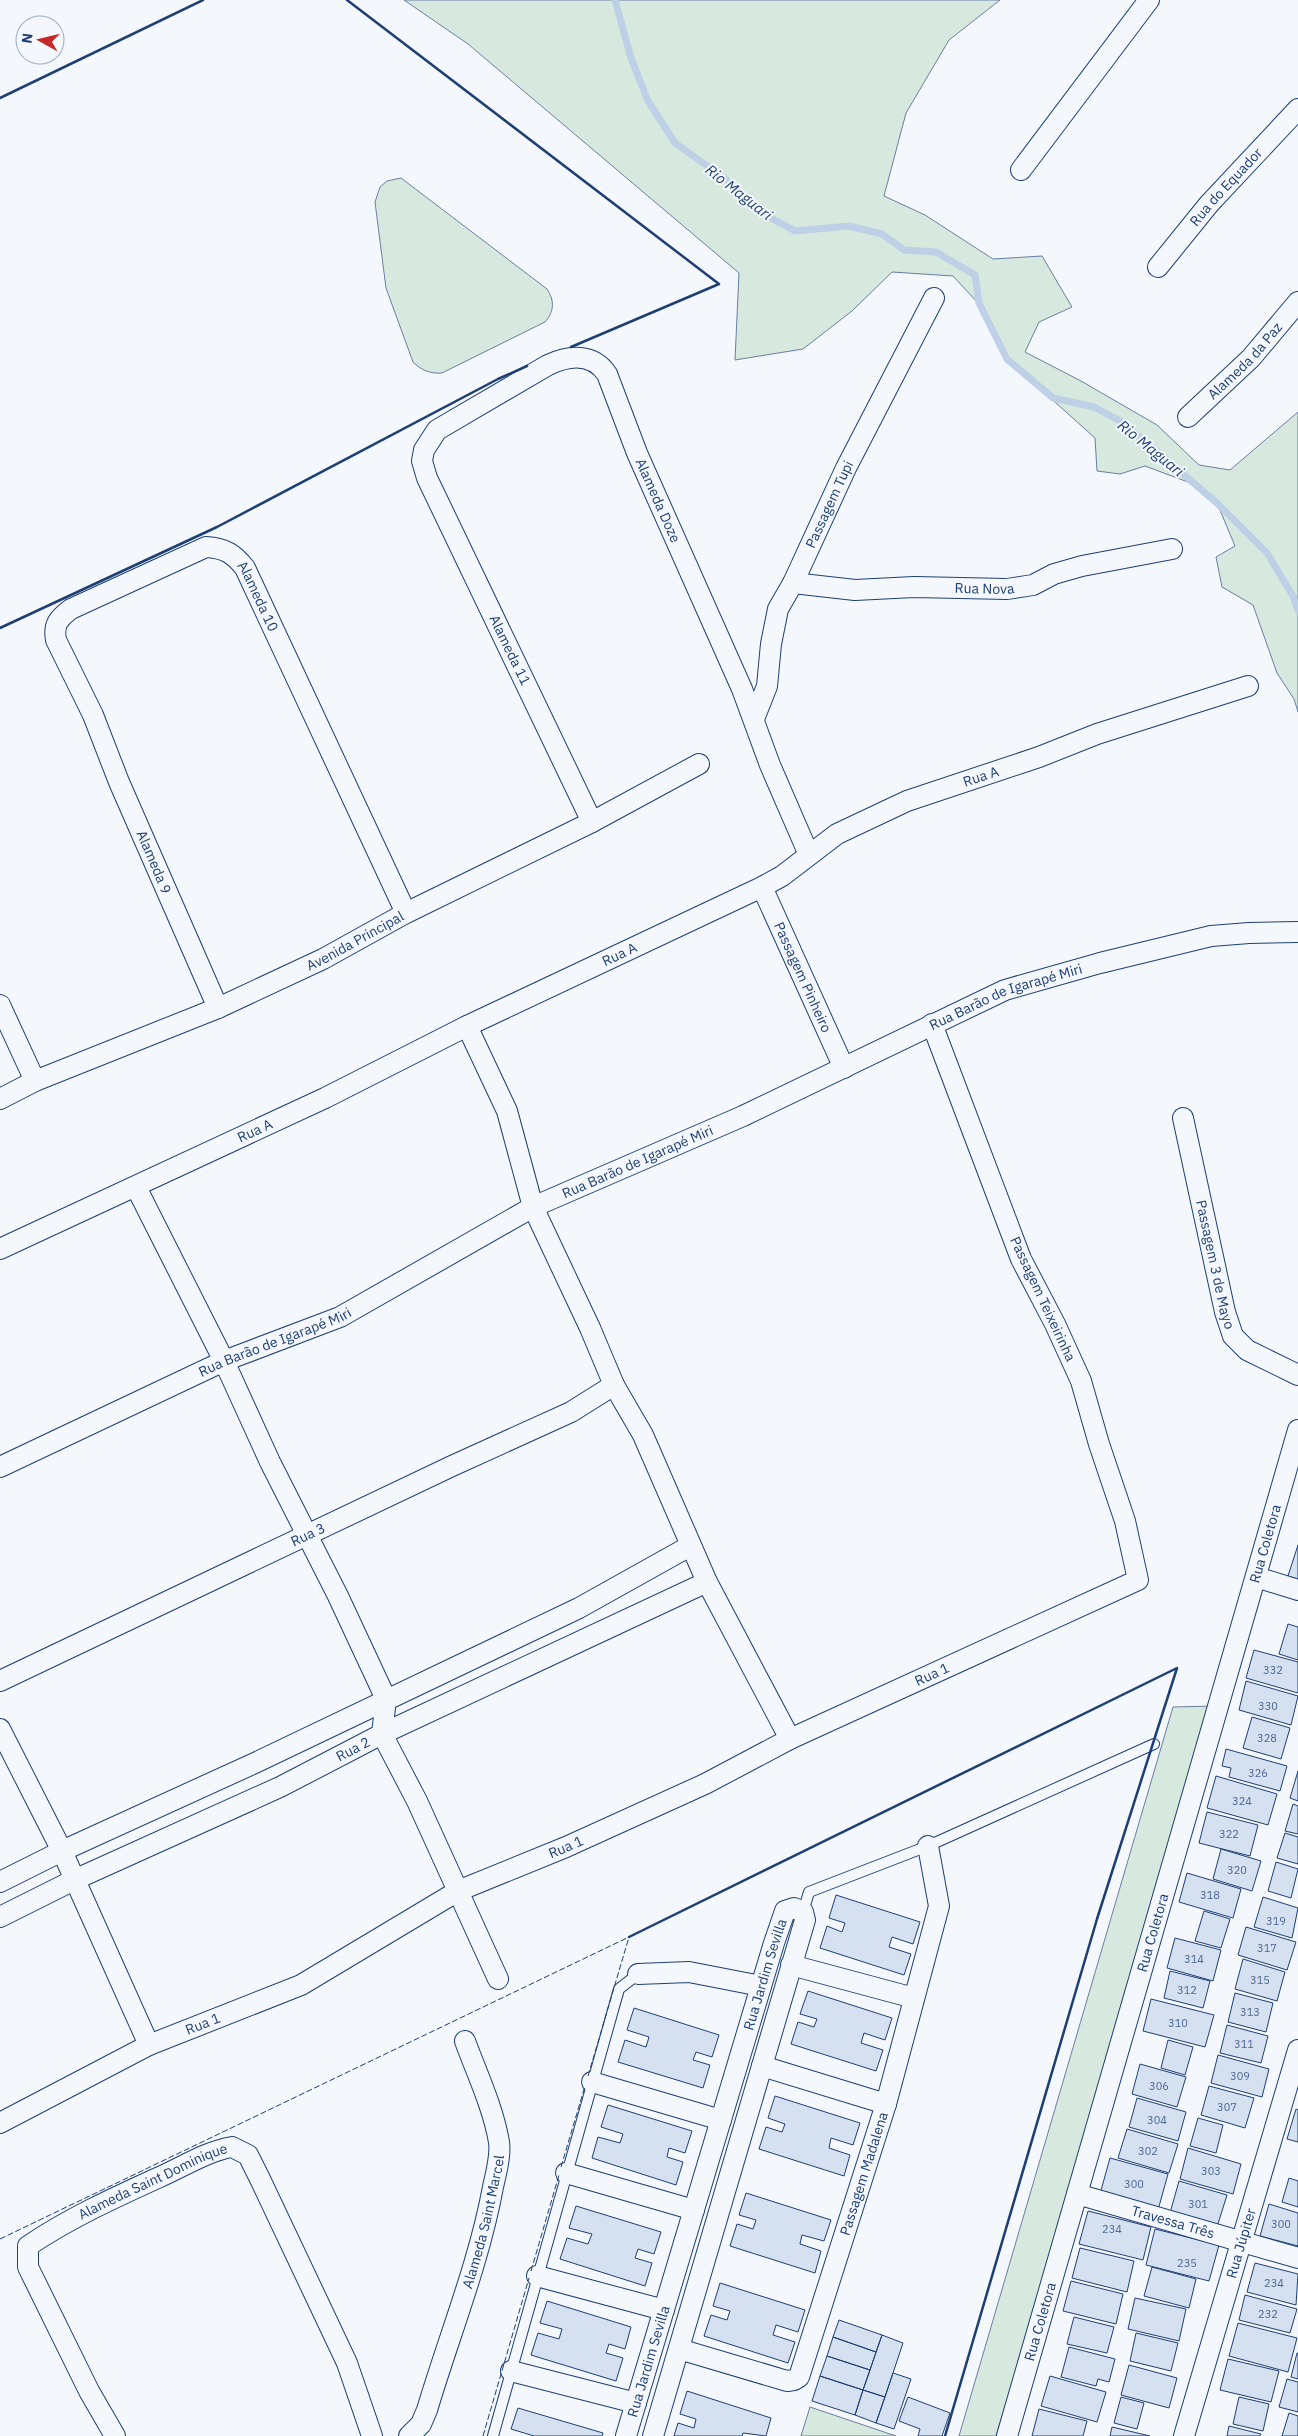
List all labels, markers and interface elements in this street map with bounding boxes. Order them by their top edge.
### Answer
north arrow [15,15,65,65]
text: N [18,32,37,44]
street label: Rua do Equador [1186,144,1266,230]
water label: Rio Maguari [702,160,776,224]
street label: Alameda da Paz [1204,318,1286,403]
water label: Rio Maguari [1114,416,1188,481]
street label: Alameda Doze [632,455,685,546]
street label: Passagem Tupi [801,457,857,551]
street label: Alameda 10 [234,557,282,634]
street label: Rua Nova [955,579,1016,598]
street label: Alameda 11 [485,612,535,688]
street label: Rua A [961,762,1001,791]
street label: Alameda 9 [133,827,175,897]
street label: Avenida Principal [303,907,407,975]
street label: Passagem Pinheiro [770,919,836,1035]
street label: Rua A [599,938,640,970]
street label: Rua Barão de Igarapé Miri [926,960,1084,1034]
street label: Rua A [234,1115,275,1146]
street label: Rua Barão de Igarapé Miri [559,1121,716,1202]
street label: Passagem 3 de Mayo [1192,1198,1239,1332]
street label: Passagem Teixeirinha [1006,1234,1080,1365]
street label: Rua Barão de Igarapé Miri [196,1303,355,1381]
street label: Rua Coletora [1245,1502,1285,1585]
street label: Rua 3 [288,1519,328,1550]
street label: Rua 1 [912,1658,952,1690]
house number: 332 [1263,1663,1283,1677]
house number: 330 [1258,1699,1278,1713]
house number: 328 [1257,1731,1277,1745]
street label: Rua 2 [333,1733,373,1765]
house number: 326 [1248,1766,1268,1780]
house number: 324 [1232,1794,1252,1808]
house number: 322 [1219,1827,1239,1841]
street label: Rua 1 [546,1831,586,1862]
house number: 320 [1227,1863,1247,1877]
house number: 318 [1200,1888,1220,1902]
street label: Rua Coletora [1133,1891,1173,1974]
house number: 319 [1266,1914,1286,1928]
street label: Rua Jardim Sevilla [739,1916,791,2032]
house number: 317 [1257,1941,1277,1955]
house number: 314 [1184,1952,1204,1966]
house number: 315 [1250,1973,1270,1987]
house number: 312 [1177,1983,1197,1997]
house number: 313 [1240,2005,1260,2019]
street label: Rua 1 [183,2009,223,2039]
house number: 310 [1168,2016,1188,2030]
house number: 311 [1234,2037,1254,2051]
house number: 309 [1230,2069,1250,2083]
house number: 306 [1149,2079,1169,2093]
house number: 307 [1217,2100,1237,2114]
street label: Passagem Madalena [836,2109,892,2238]
house number: 304 [1147,2113,1167,2127]
street label: Alameda Saint Dominique [75,2139,229,2224]
house number: 302 [1138,2144,1158,2158]
street label: Alameda Saint Marcel [458,2154,508,2291]
house number: 303 [1201,2164,1221,2178]
house number: 300 [1124,2177,1144,2191]
house number: 301 [1188,2197,1208,2211]
street label: Travessa Três [1129,2201,1217,2242]
street label: Rua Júpiter [1222,2206,1260,2280]
house number: 300 [1271,2217,1291,2231]
house number: 234 [1102,2222,1122,2236]
house number: 235 [1177,2256,1197,2270]
house number: 234 [1264,2276,1284,2290]
street label: Rua Coletora [1020,2280,1060,2363]
street label: Rua Jardim Sevilla [623,2303,674,2419]
house number: 232 [1258,2307,1278,2321]

